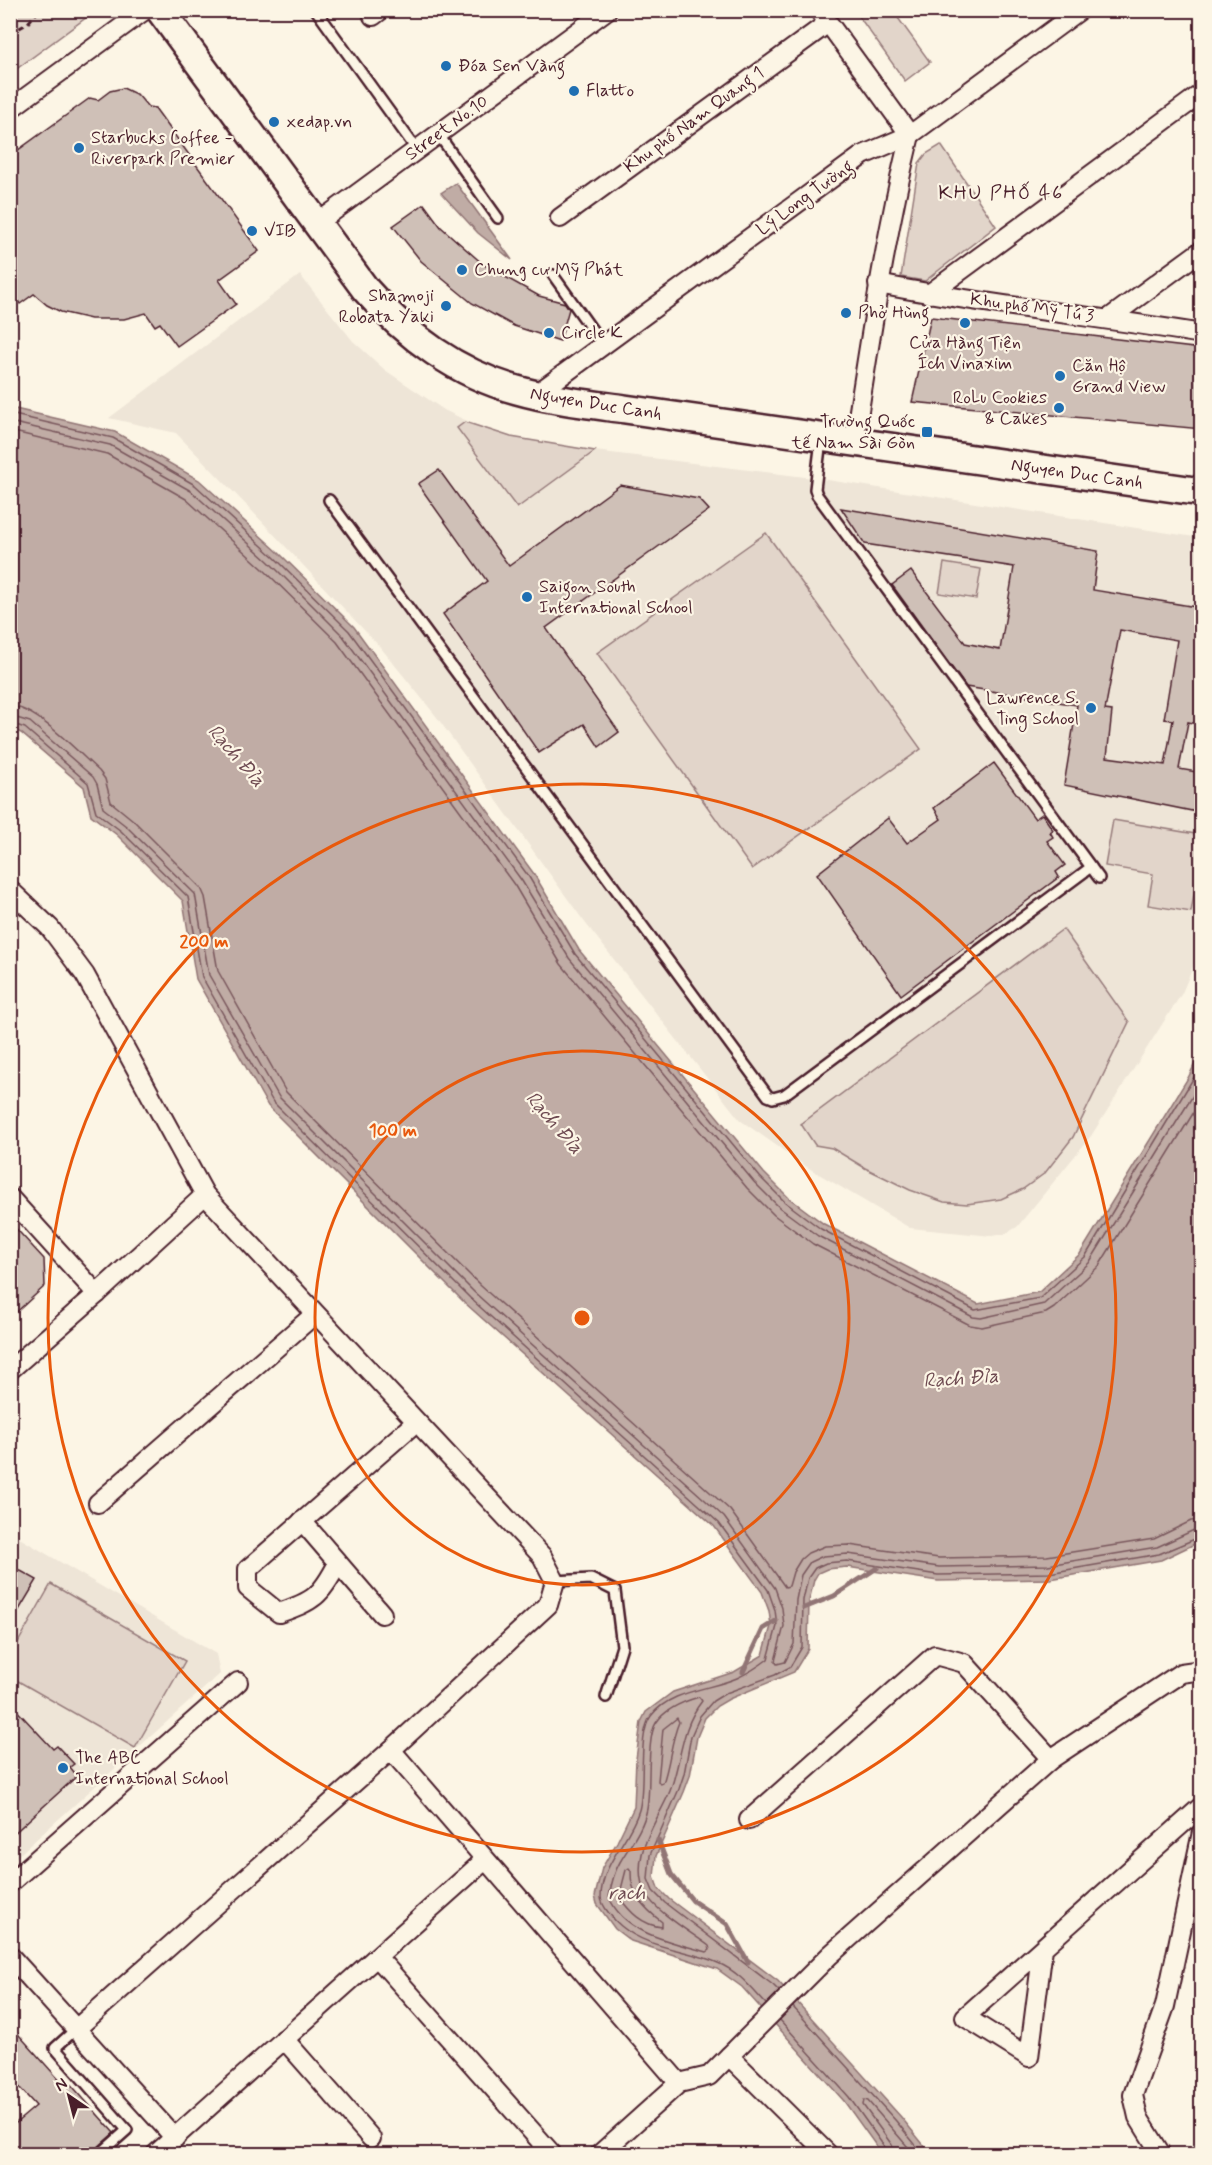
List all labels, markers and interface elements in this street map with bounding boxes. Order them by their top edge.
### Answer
place label: Đóa Sen Vàng [458,54,565,80]
marker: Đóa Sen Vàng [439,59,453,73]
street label: Khu phố Nam Quang 1 [619,61,770,181]
place label: Flatto [586,79,634,103]
marker: Flatto [567,84,581,98]
street label: Street No.10 [401,90,493,166]
place label: xedap.vn [286,110,352,134]
marker: xedap.vn [267,115,281,129]
place label: Starbucks Coffee - Riverpark Premier [91,126,236,171]
marker: Starbucks Coffee - Riverpark Premier [72,141,86,155]
street label: Lý Long Tường [752,155,860,243]
district label: KHU PHỐ 46 [938,180,1064,207]
place label: VIB [264,219,296,243]
marker: VIB [245,224,259,238]
place label: Chung cư Mỹ Phát [474,258,624,282]
marker: Chung cư Mỹ Phát [455,263,469,277]
place label: Shamoji Robata Yaki [338,284,434,329]
street label: Khu phố Mỹ Tú 3 [969,287,1095,329]
marker: Shamoji Robata Yaki [439,299,453,313]
place label: Phở Hùng [858,301,930,327]
marker: Phở Hùng [839,306,853,320]
marker: Cửa Hàng Tiện Ích Vinaxim [958,316,972,330]
place label: Circle K [561,321,623,345]
marker: Circle K [542,326,556,340]
place label: Cửa Hàng Tiện Ích Vinaxim [909,331,1021,376]
place label: Căn Hộ Grand View [1072,354,1166,399]
marker: Căn Hộ Grand View [1053,369,1067,383]
street label: Nguyen Duc Canh [528,382,664,428]
place label: RoLu Cookies & Cakes [953,386,1047,431]
marker: RoLu Cookies & Cakes [1052,401,1066,415]
place label: Trường Quốc tế Nam Sài Gòn [790,410,915,455]
marker: Trường Quốc tế Nam Sài Gòn [920,425,934,439]
street label: Nguyen Duc Canh [1009,453,1145,497]
place label: Saigon South International School [539,575,693,620]
marker: Saigon South International School [520,590,534,604]
place label: Lawrence S. Ting School [986,686,1079,732]
marker: Lawrence S. Ting School [1084,701,1098,715]
water label: Rạch Đỉa [201,719,271,793]
text: 200 m [179,930,229,954]
water label: Rạch Đỉa [519,1086,589,1160]
text: 100 m [369,1119,417,1143]
centre of rings [572,1308,592,1328]
water label: Rạch Đỉa [922,1363,1000,1395]
place label: The ABC International School [75,1746,229,1791]
marker: The ABC International School [56,1761,70,1775]
water label: rạch [609,1880,646,1907]
north arrow [39,2066,99,2126]
text: N [51,2073,72,2097]

